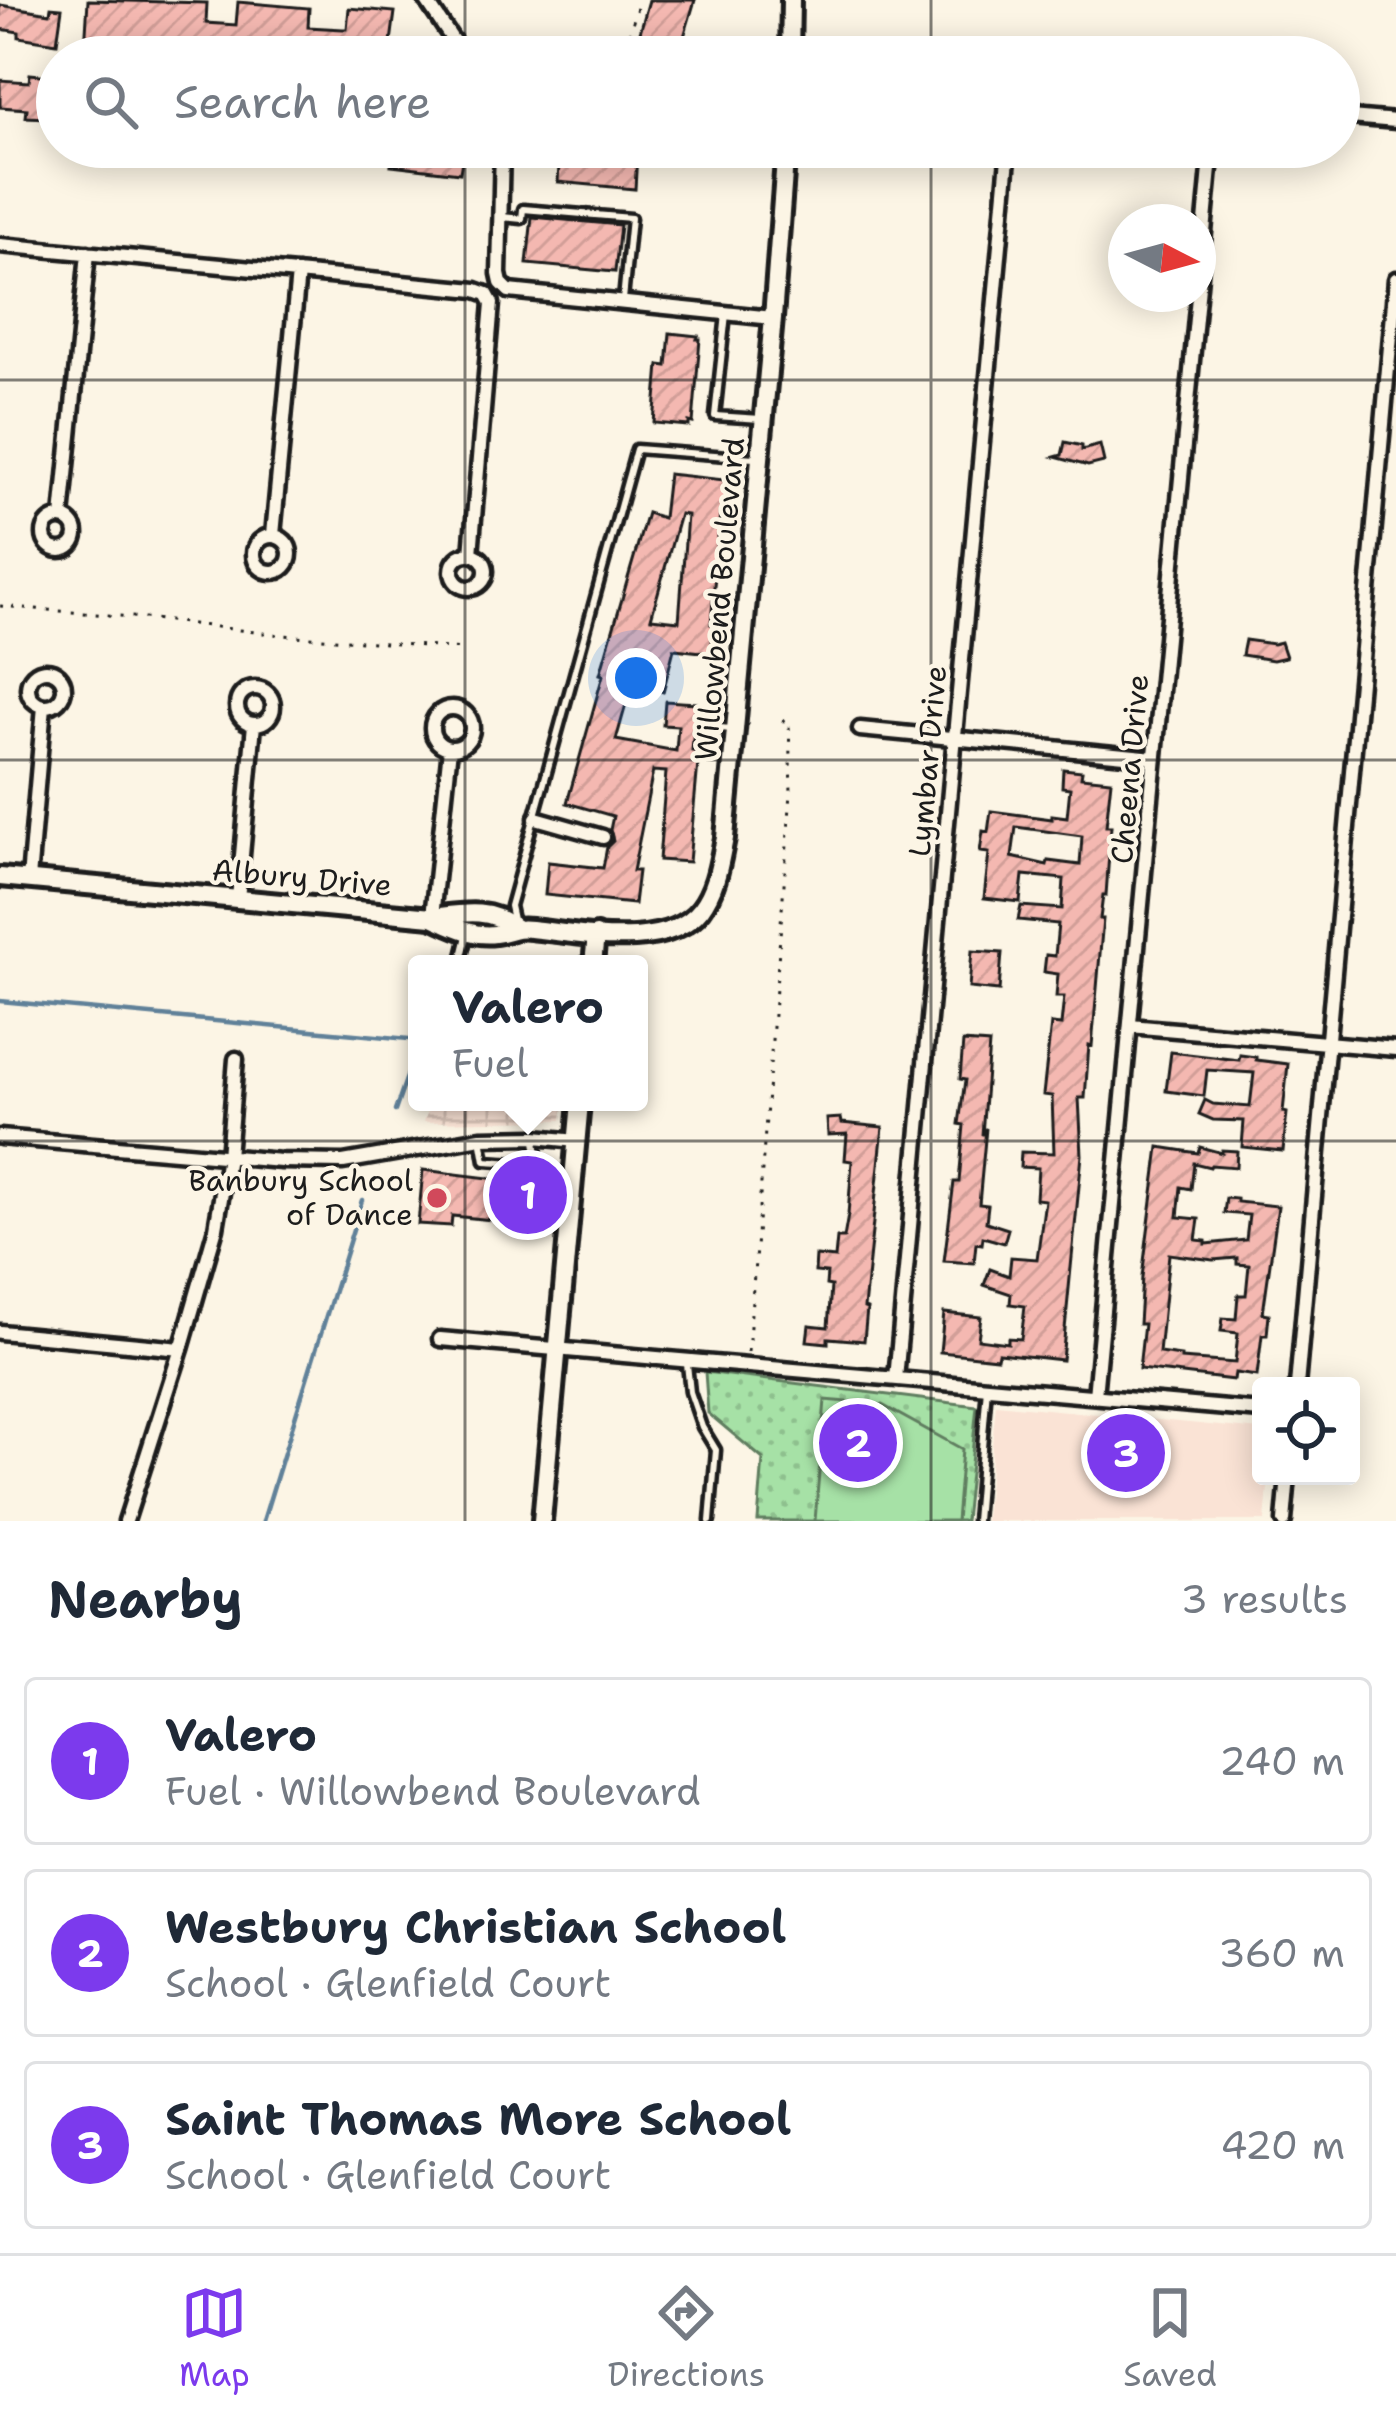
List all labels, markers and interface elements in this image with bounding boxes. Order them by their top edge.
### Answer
search box [36,36,1360,168]
icon: search [78,69,144,135]
text: Search here [174,72,431,132]
north arrow [1108,204,1216,312]
street label: Willowbend Boulevard [685,436,754,762]
your location [606,648,666,708]
street label: Lymbar Drive [899,664,956,858]
street label: Cheena Drive [1101,672,1158,866]
street label: Albury Drive [210,849,394,906]
popup [408,955,648,1111]
text: Valero [452,977,604,1037]
text: Fuel [452,1037,528,1089]
pin: 1 [489,1150,567,1240]
place label: Banbury School of Dance [188,1160,413,1235]
marker: Banbury School of Dance [424,1185,450,1211]
map controls [1252,1377,1360,1485]
button: locate [1252,1377,1360,1485]
pin: 2 [819,1398,897,1488]
pin: 3 [1087,1408,1165,1498]
text: Nearby [48,1565,243,1633]
text: 3 results [1181,1573,1348,1625]
text: Valero [165,1705,317,1765]
text: 1 [81,1735,99,1787]
text: 240 m [1219,1735,1345,1787]
text: Fuel · Willowbend Boulevard [165,1765,701,1817]
text: Westbury Christian School [165,1897,786,1957]
text: 2 [76,1927,104,1979]
text: 360 m [1218,1927,1345,1979]
text: School · Glenfield Court [165,1957,611,2009]
text: Saint Thomas More School [165,2089,791,2149]
text: 3 [76,2119,104,2171]
text: 420 m [1220,2119,1345,2171]
text: School · Glenfield Court [165,2149,611,2201]
tab: Map [179,2280,250,2397]
tab: Directions [608,2280,765,2397]
tab: Saved [1123,2280,1217,2397]

